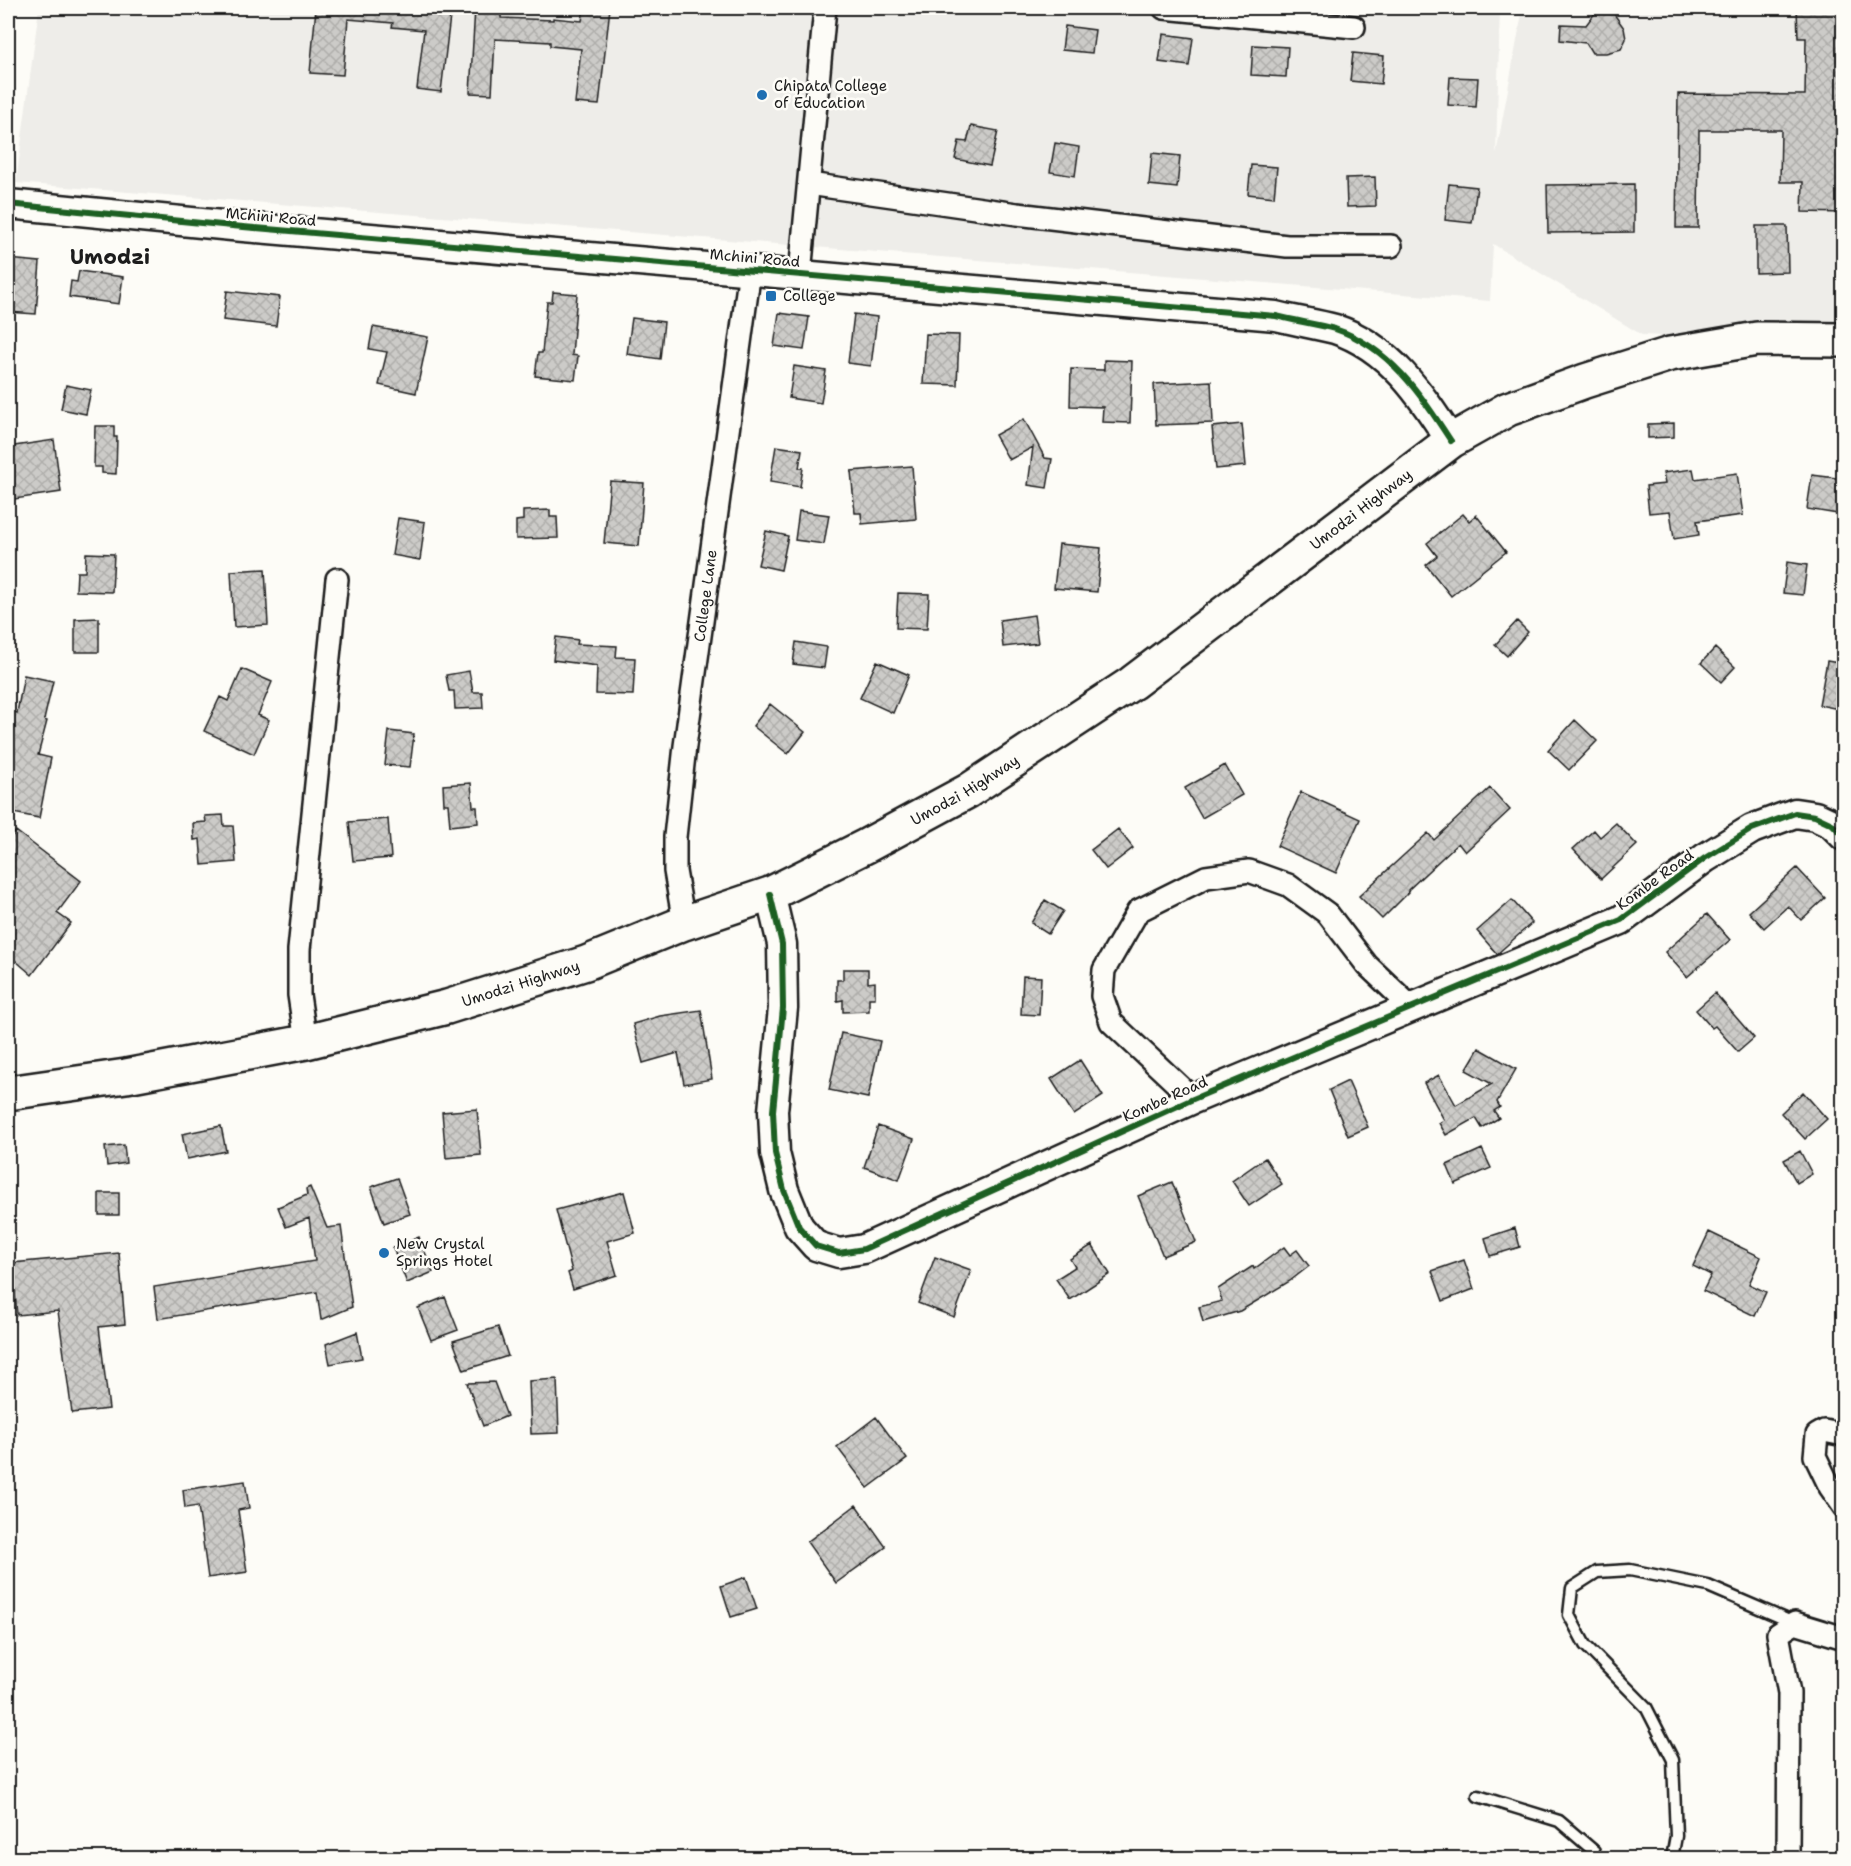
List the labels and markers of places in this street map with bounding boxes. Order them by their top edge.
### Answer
place label: Chipata College of Education [774,76,887,113]
marker: Chipata College of Education [755,88,769,102]
place label: College [783,286,836,306]
marker: College [764,289,778,303]
place label: New Crystal Springs Hotel [396,1234,493,1271]
marker: New Crystal Springs Hotel [377,1246,391,1260]

